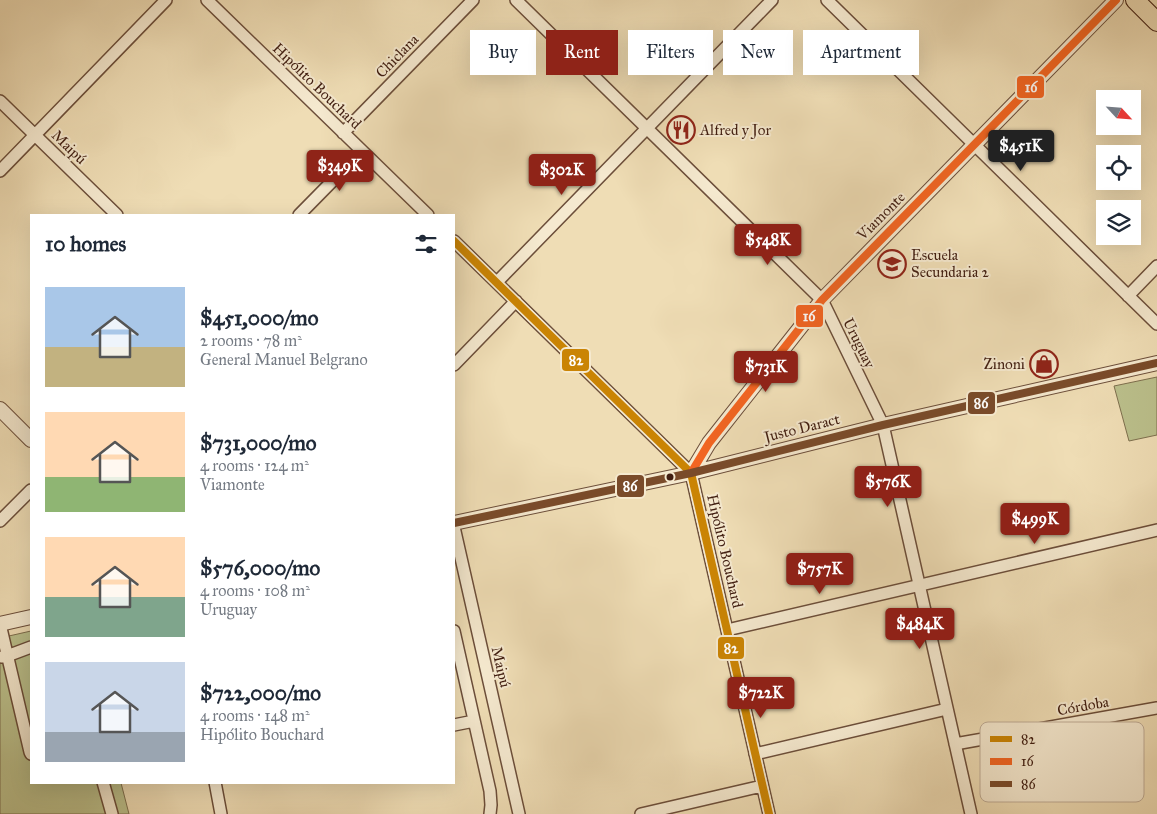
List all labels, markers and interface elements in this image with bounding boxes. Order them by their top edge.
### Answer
street label: Chiclana [372,30,423,82]
chip: Buy [470,30,536,75]
chip: Rent [546,30,618,75]
chip: Filters [628,30,713,75]
chip: New [723,30,793,75]
chip: Apartment [803,30,919,75]
street label: Hipólito Bouchard [269,39,365,133]
line badge: 16 [1016,75,1045,99]
text: 16 [1025,79,1038,96]
north arrow [1096,90,1141,135]
map controls [1096,90,1141,245]
restaurant icon: Alfred y Jor [666,115,696,145]
place label: Alfred y Jor [699,121,771,140]
street label: Maipú [48,126,90,168]
pin: $451K [986,130,1056,172]
text: $451K [999,136,1043,155]
button: locate [1096,145,1141,190]
pin: $349K [305,150,375,192]
pin: $302K [527,154,597,196]
text: $349K [318,156,362,175]
text: $302K [540,160,584,179]
street label: Viamonte [852,188,909,245]
button: layers [1096,200,1141,245]
pin: $548K [733,224,803,266]
icon: filters [412,230,440,258]
text: $548K [745,230,791,249]
text: 10 homes [45,231,126,257]
place label: Escuela Secundaria 2 [911,246,989,281]
school or university icon: Escuela Secundaria 2 [877,249,907,279]
line badge: 16 [795,304,824,328]
text: $451,000/mo [200,305,318,331]
icon: home [85,307,145,367]
text: 16 [803,308,816,325]
street label: Uruguay [839,315,879,372]
text: 2 rooms · 78 m² [200,331,302,350]
line badge: 82 [561,348,590,372]
shop icon: Zinoni [1029,349,1059,379]
text: General Manuel Belgrano [200,350,368,369]
pin: $731K [731,350,801,393]
text: 82 [569,352,584,369]
place label: Zinoni [983,355,1025,373]
text: $731K [745,357,787,376]
line badge: 86 [967,391,996,415]
text: 86 [974,395,989,412]
street label: Justo Daract [760,410,843,448]
text: $731,000/mo [200,430,317,456]
icon: home [85,432,145,492]
text: 4 rooms · 124 m² [200,456,309,475]
pin: $576K [853,466,923,508]
unlabelled marker [665,472,675,482]
text: $576K [865,472,911,491]
line badge: 86 [616,474,645,498]
text: Viamonte [200,475,265,494]
text: 86 [623,478,638,495]
street label: Hipólito Bouchard [703,492,747,610]
pin: $499K [1000,502,1070,545]
text: $499K [1011,509,1059,528]
pin: $757K [785,552,855,595]
text: $576,000/mo [200,555,320,581]
icon: home [85,557,145,617]
text: $757K [797,559,843,578]
text: 4 rooms · 108 m² [200,581,310,600]
text: Uruguay [200,600,257,619]
pin: $484K [885,608,955,650]
text: $484K [896,614,944,633]
line badge: 82 [717,636,745,660]
text: 82 [724,640,739,657]
street label: Maipú [488,645,514,689]
pin: $722K [726,676,796,719]
text: $722,000/mo [200,680,321,706]
icon: home [85,682,145,742]
text: $722K [738,683,784,702]
street label: Córdoba [1056,692,1111,719]
text: 4 rooms · 148 m² [200,706,310,725]
legend [980,722,1144,802]
text: Hipólito Bouchard [200,725,324,744]
text: 82 [1021,731,1035,748]
text: 16 [1021,753,1034,770]
text: 86 [1021,776,1036,793]

